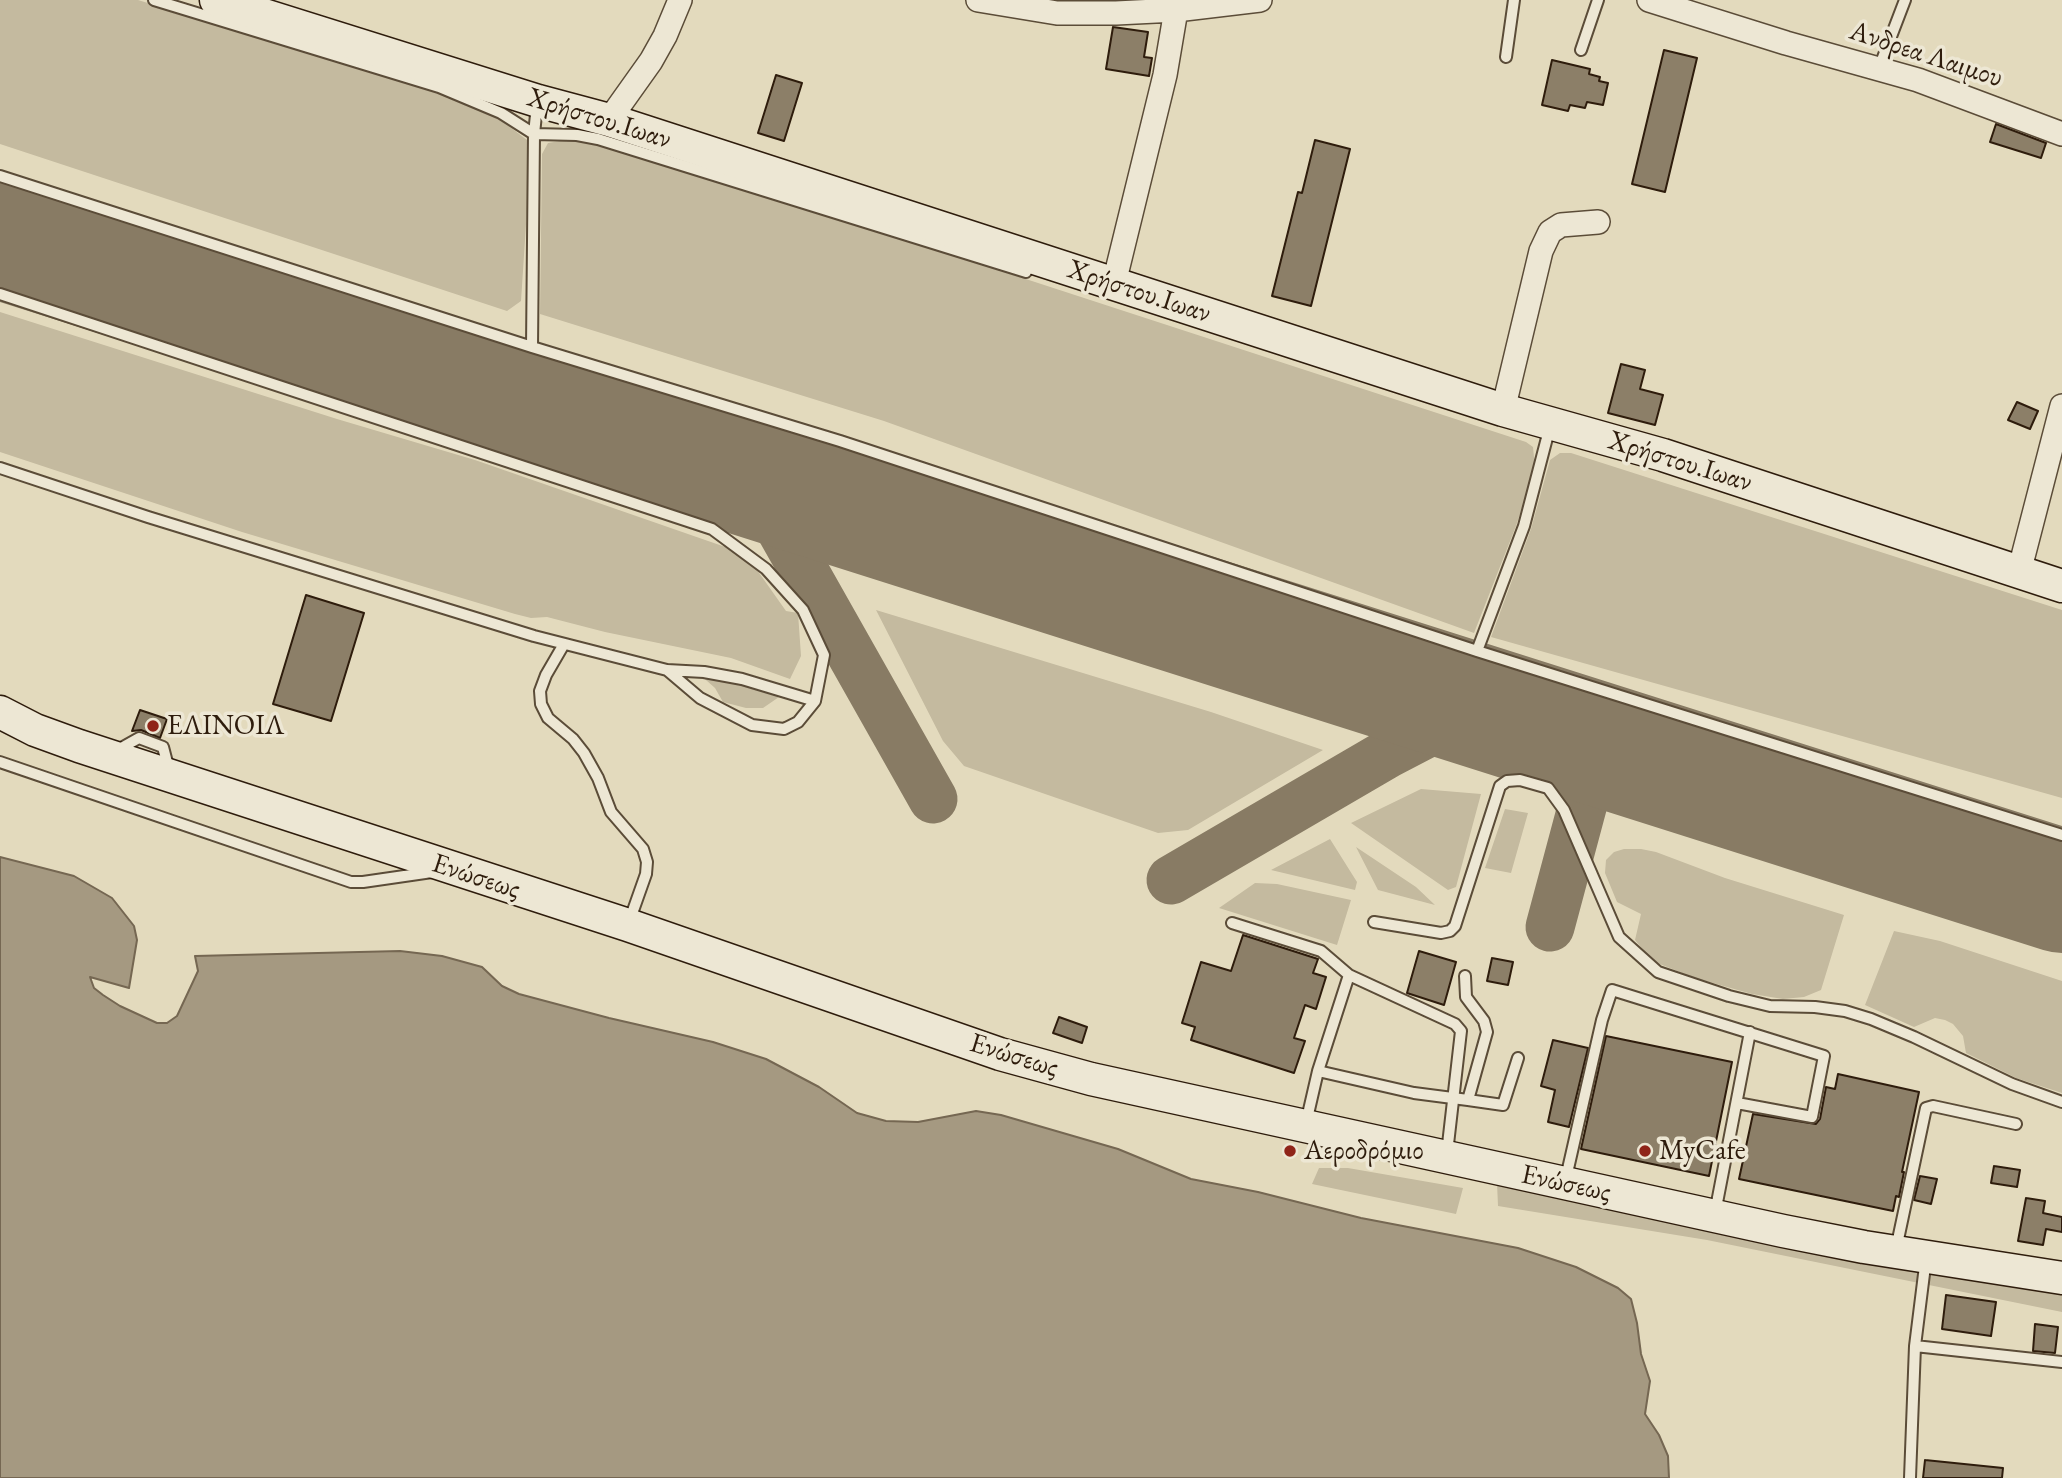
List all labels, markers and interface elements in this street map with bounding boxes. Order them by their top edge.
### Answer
street label: Ανδρεα Λαιμου [1845,14,2007,96]
street label: Χρήστου.Ιωαν [523,81,675,157]
street label: Χρήστου.Ιωαν [1063,253,1215,331]
street label: Χρήστου.Ιωαν [1604,424,1756,500]
place label: ΕΛΙΝΟΙΛ [167,709,284,743]
marker: ΕΛΙΝΟΙΛ [145,718,161,734]
street label: Ενώσεως [428,847,524,907]
street label: Ενώσεως [966,1027,1062,1085]
place label: Αεροδρόμιο [1304,1134,1424,1168]
place label: MyCafe [1659,1134,1746,1168]
marker: Αεροδρόμιο [1282,1143,1298,1159]
marker: MyCafe [1637,1143,1653,1159]
street label: Ενώσεως [1518,1158,1614,1210]

